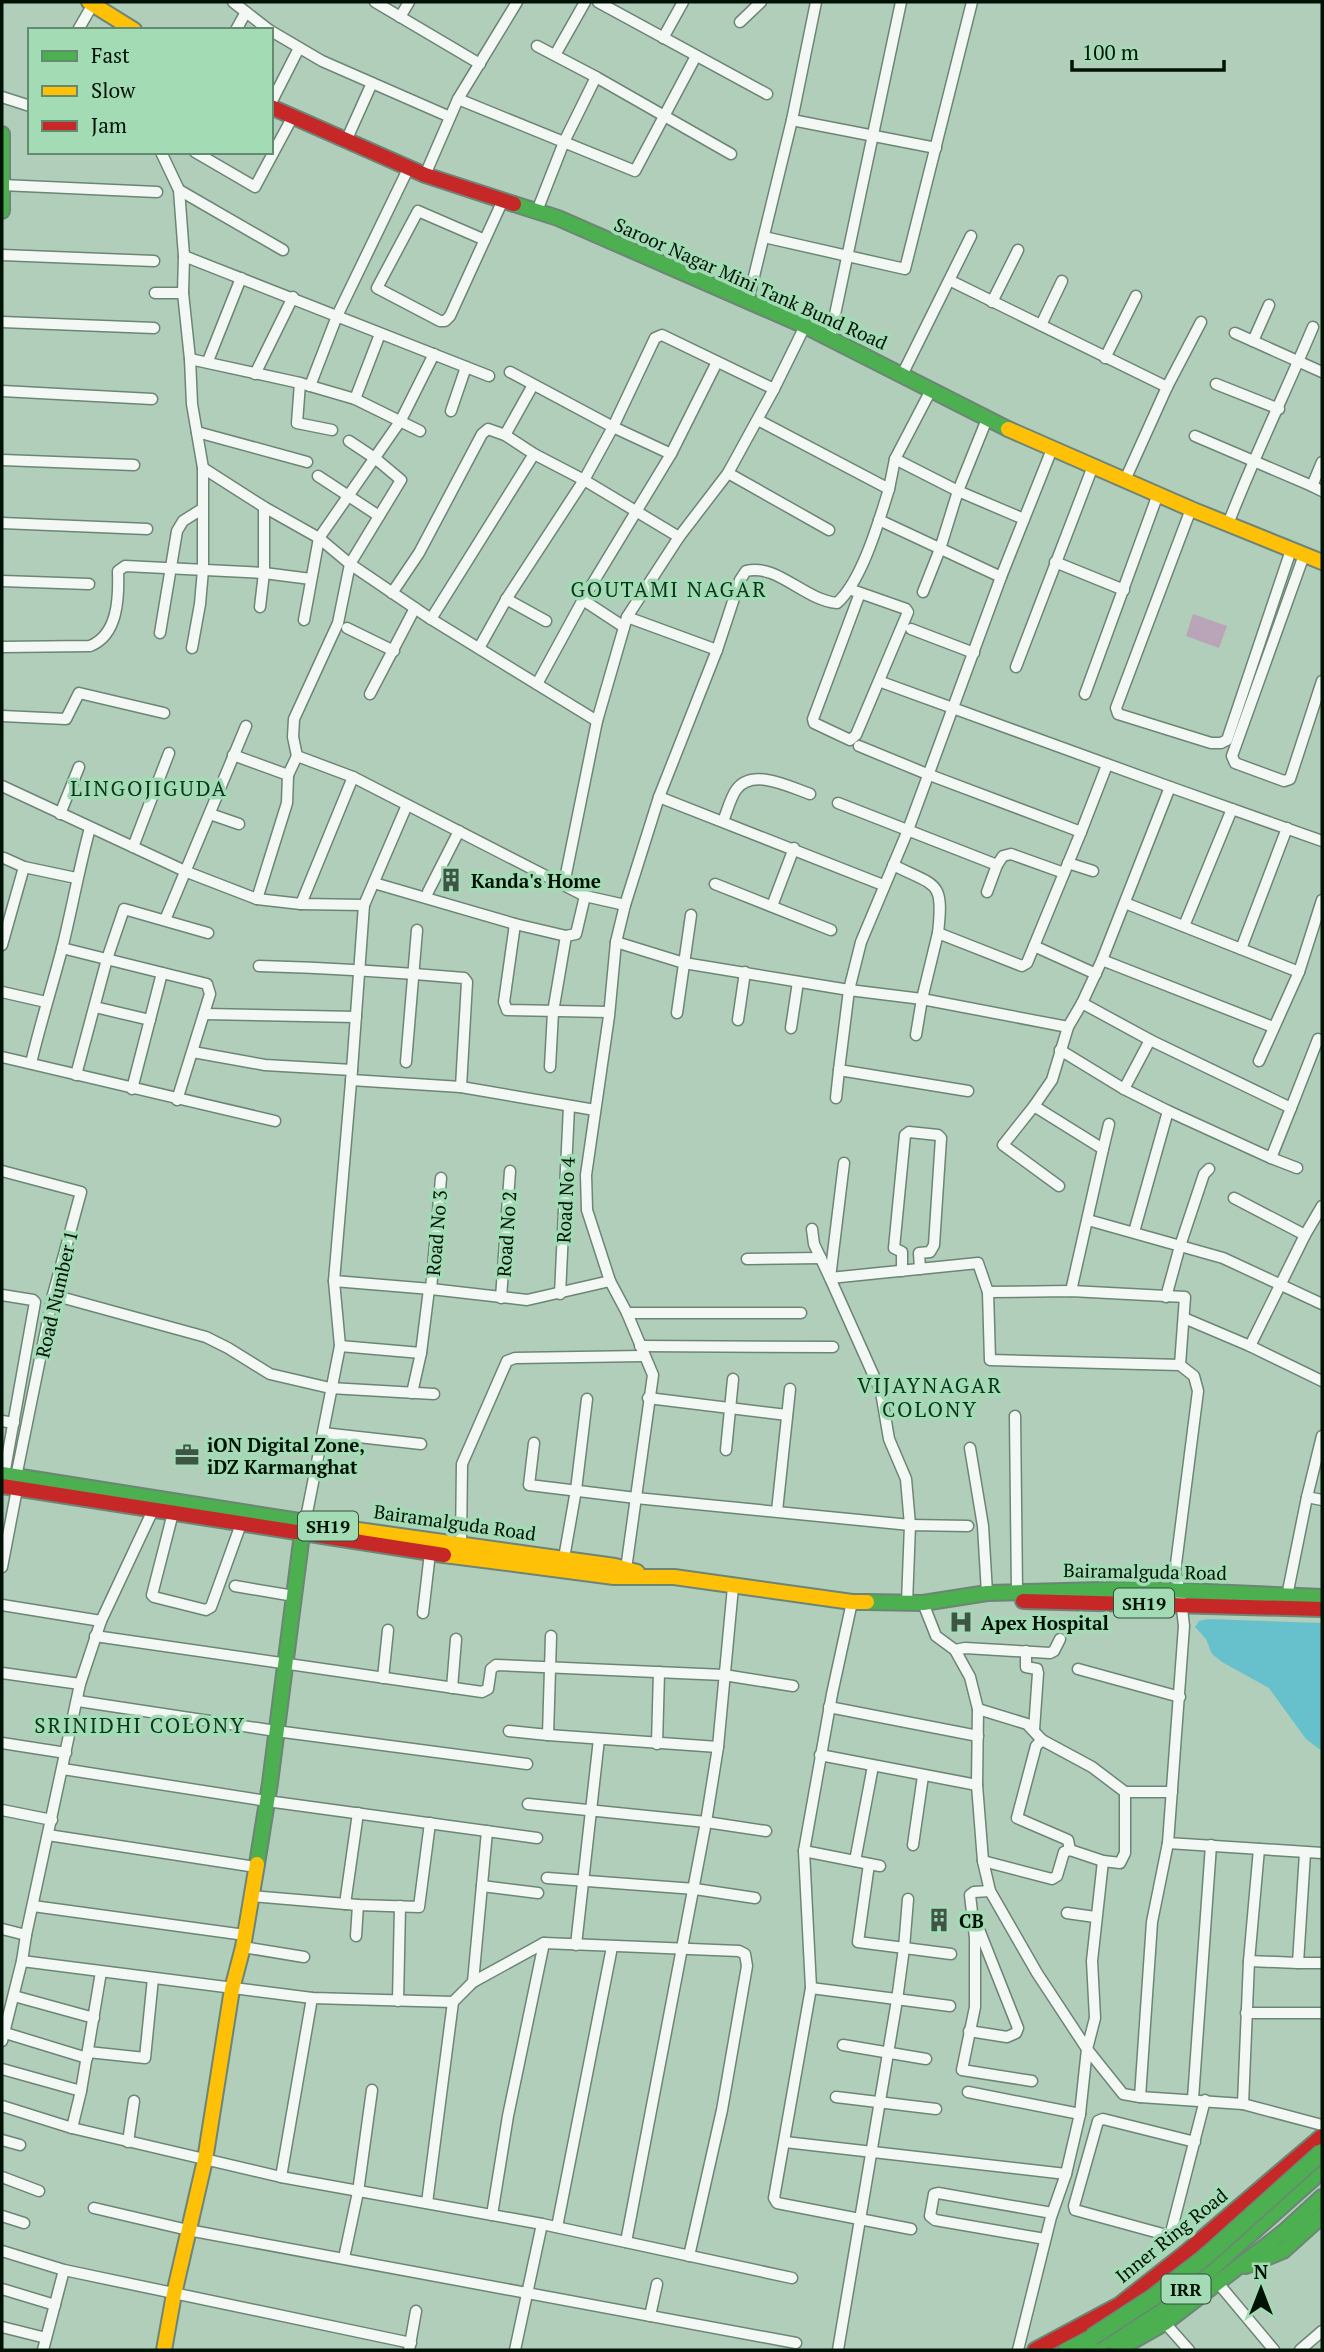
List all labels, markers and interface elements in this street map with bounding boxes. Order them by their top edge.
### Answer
legend [28,28,273,154]
scale bar [1072,28,1224,72]
text: 100 m [1082,38,1139,66]
text: Fast [91,41,130,69]
text: Slow [91,76,136,104]
text: Jam [91,111,127,139]
street label: Saroor Nagar Mini Tank Bund Road [610,211,892,355]
district label: GOUTAMI NAGAR [570,575,768,603]
district label: LINGOJIGUDA [70,774,228,802]
building icon: Kanda's Home [437,866,465,894]
place label: Kanda's Home [471,868,601,893]
street label: Road No 4 [550,1155,580,1244]
street label: Road No 3 [420,1189,452,1277]
street label: Road No 2 [491,1190,521,1278]
street label: Road Number 1 [29,1228,83,1360]
district label: VIJAYNAGAR COLONY [857,1371,1003,1423]
place label: iON Digital Zone, iDZ Karmanghat [207,1432,365,1479]
office icon: iON Digital Zone, iDZ Karmanghat [173,1441,201,1469]
street label: Bairamalguda Road [372,1498,538,1546]
road number: SH19 [298,1512,358,1540]
street label: Bairamalguda Road [1063,1557,1227,1585]
road number: SH19 [1114,1588,1174,1618]
hospital icon: Apex Hospital [947,1608,975,1636]
place label: Apex Hospital [981,1610,1109,1635]
district label: SRINIDHI COLONY [34,1711,246,1739]
building icon: CB [925,1906,953,1934]
place label: CB [959,1908,984,1933]
street label: Inner Ring Road [1110,2182,1232,2288]
north arrow [1226,2254,1296,2324]
text: N [1254,2259,1269,2284]
road number: IRR [1162,2274,1210,2304]

